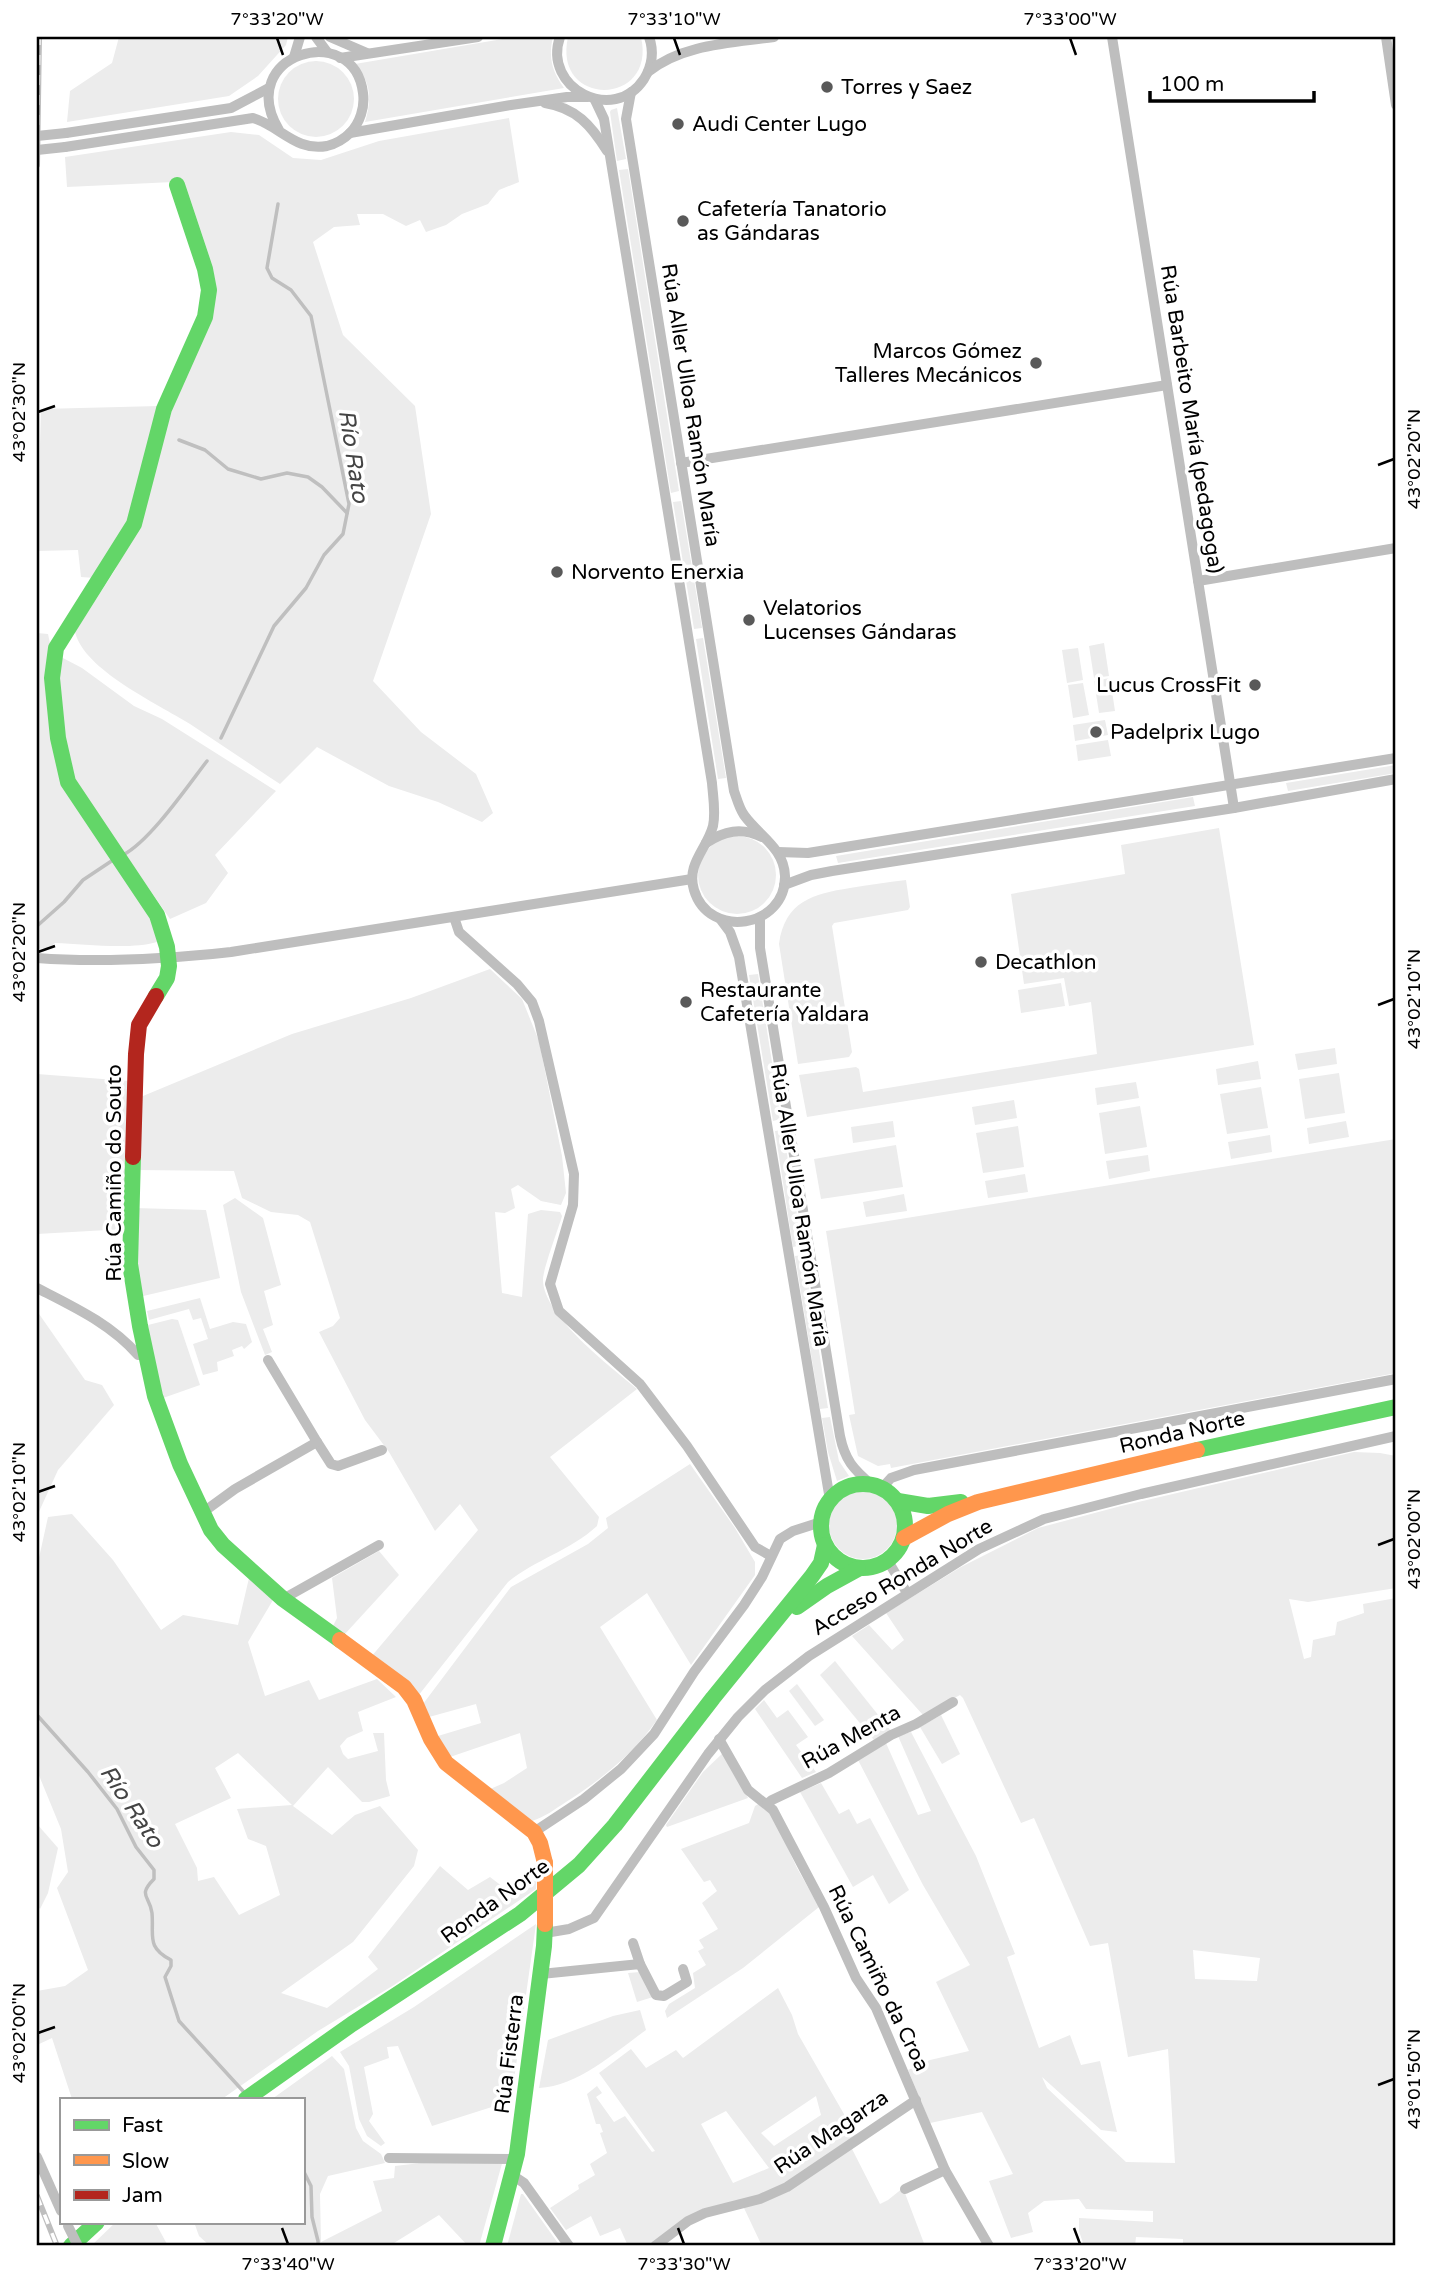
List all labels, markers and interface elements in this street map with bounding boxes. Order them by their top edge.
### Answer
text: 7°33'20"W [230,8,324,30]
text: 7°33'10"W [627,8,721,30]
text: 7°33'00"W [1023,8,1117,30]
scale bar [1150,60,1314,104]
text: 100 m [1160,72,1224,97]
place label: Torres y Saez [841,75,972,100]
marker: Torres y Saez [819,79,835,95]
place label: Audi Center Lugo [692,112,867,137]
marker: Audi Center Lugo [670,116,686,132]
place label: Cafetería Tanatorio as Gándaras [697,197,887,246]
marker: Cafetería Tanatorio as Gándaras [675,213,691,229]
street label: Rúa Aller Ulloa Ramón María [656,262,725,549]
street label: Rúa Barbeito María (pedagoga) [1155,263,1228,575]
place label: Marcos Gómez Talleres Mecánicos [835,339,1022,388]
marker: Marcos Gómez Talleres Mecánicos [1028,355,1044,371]
text: 43°02'30"N [8,362,30,462]
water label: Río Rato [332,408,374,506]
text: 43°02'20"N [1403,409,1425,509]
place label: Norvento Enerxia [571,560,744,585]
marker: Norvento Enerxia [549,564,565,580]
place label: Velatorios Lucenses Gándaras [763,596,957,645]
marker: Velatorios Lucenses Gándaras [741,612,757,628]
place label: Lucus CrossFit [1096,673,1241,698]
marker: Lucus CrossFit [1247,677,1263,693]
place label: Padelprix Lugo [1110,720,1260,745]
marker: Padelprix Lugo [1088,724,1104,740]
text: 43°02'20"N [8,902,30,1002]
text: 43°02'10"N [1403,949,1425,1049]
place label: Decathlon [995,950,1097,975]
marker: Decathlon [973,954,989,970]
place label: Restaurante Cafetería Yaldara [700,978,869,1027]
marker: Restaurante Cafetería Yaldara [678,994,694,1010]
street label: Rúa Aller Ulloa Ramón María [765,1062,834,1349]
street label: Rúa Camiño do Souto [102,1064,127,1282]
street label: Ronda Norte [1117,1406,1247,1459]
text: 43°02'10"N [8,1442,30,1542]
text: 43°02'00"N [1403,1489,1425,1589]
street label: Acceso Ronda Norte [808,1514,997,1641]
street label: Rúa Menta [797,1700,905,1775]
water label: Río Rato [93,1760,170,1854]
street label: Ronda Norte [436,1854,555,1949]
street label: Rúa Camiño da Croa [823,1881,935,2075]
text: 43°02'00"N [8,1983,30,2083]
street label: Rúa Fisterra [490,1993,529,2115]
text: 43°01'50"N [1403,2029,1425,2129]
street label: Rúa Magarza [769,2085,893,2180]
legend [60,2098,304,2224]
text: Fast [122,2113,163,2138]
text: Slow [122,2149,170,2174]
text: Jam [122,2183,163,2208]
text: 7°33'40"W [241,2253,335,2275]
text: 7°33'30"W [637,2253,731,2275]
text: 7°33'20"W [1033,2253,1127,2275]

